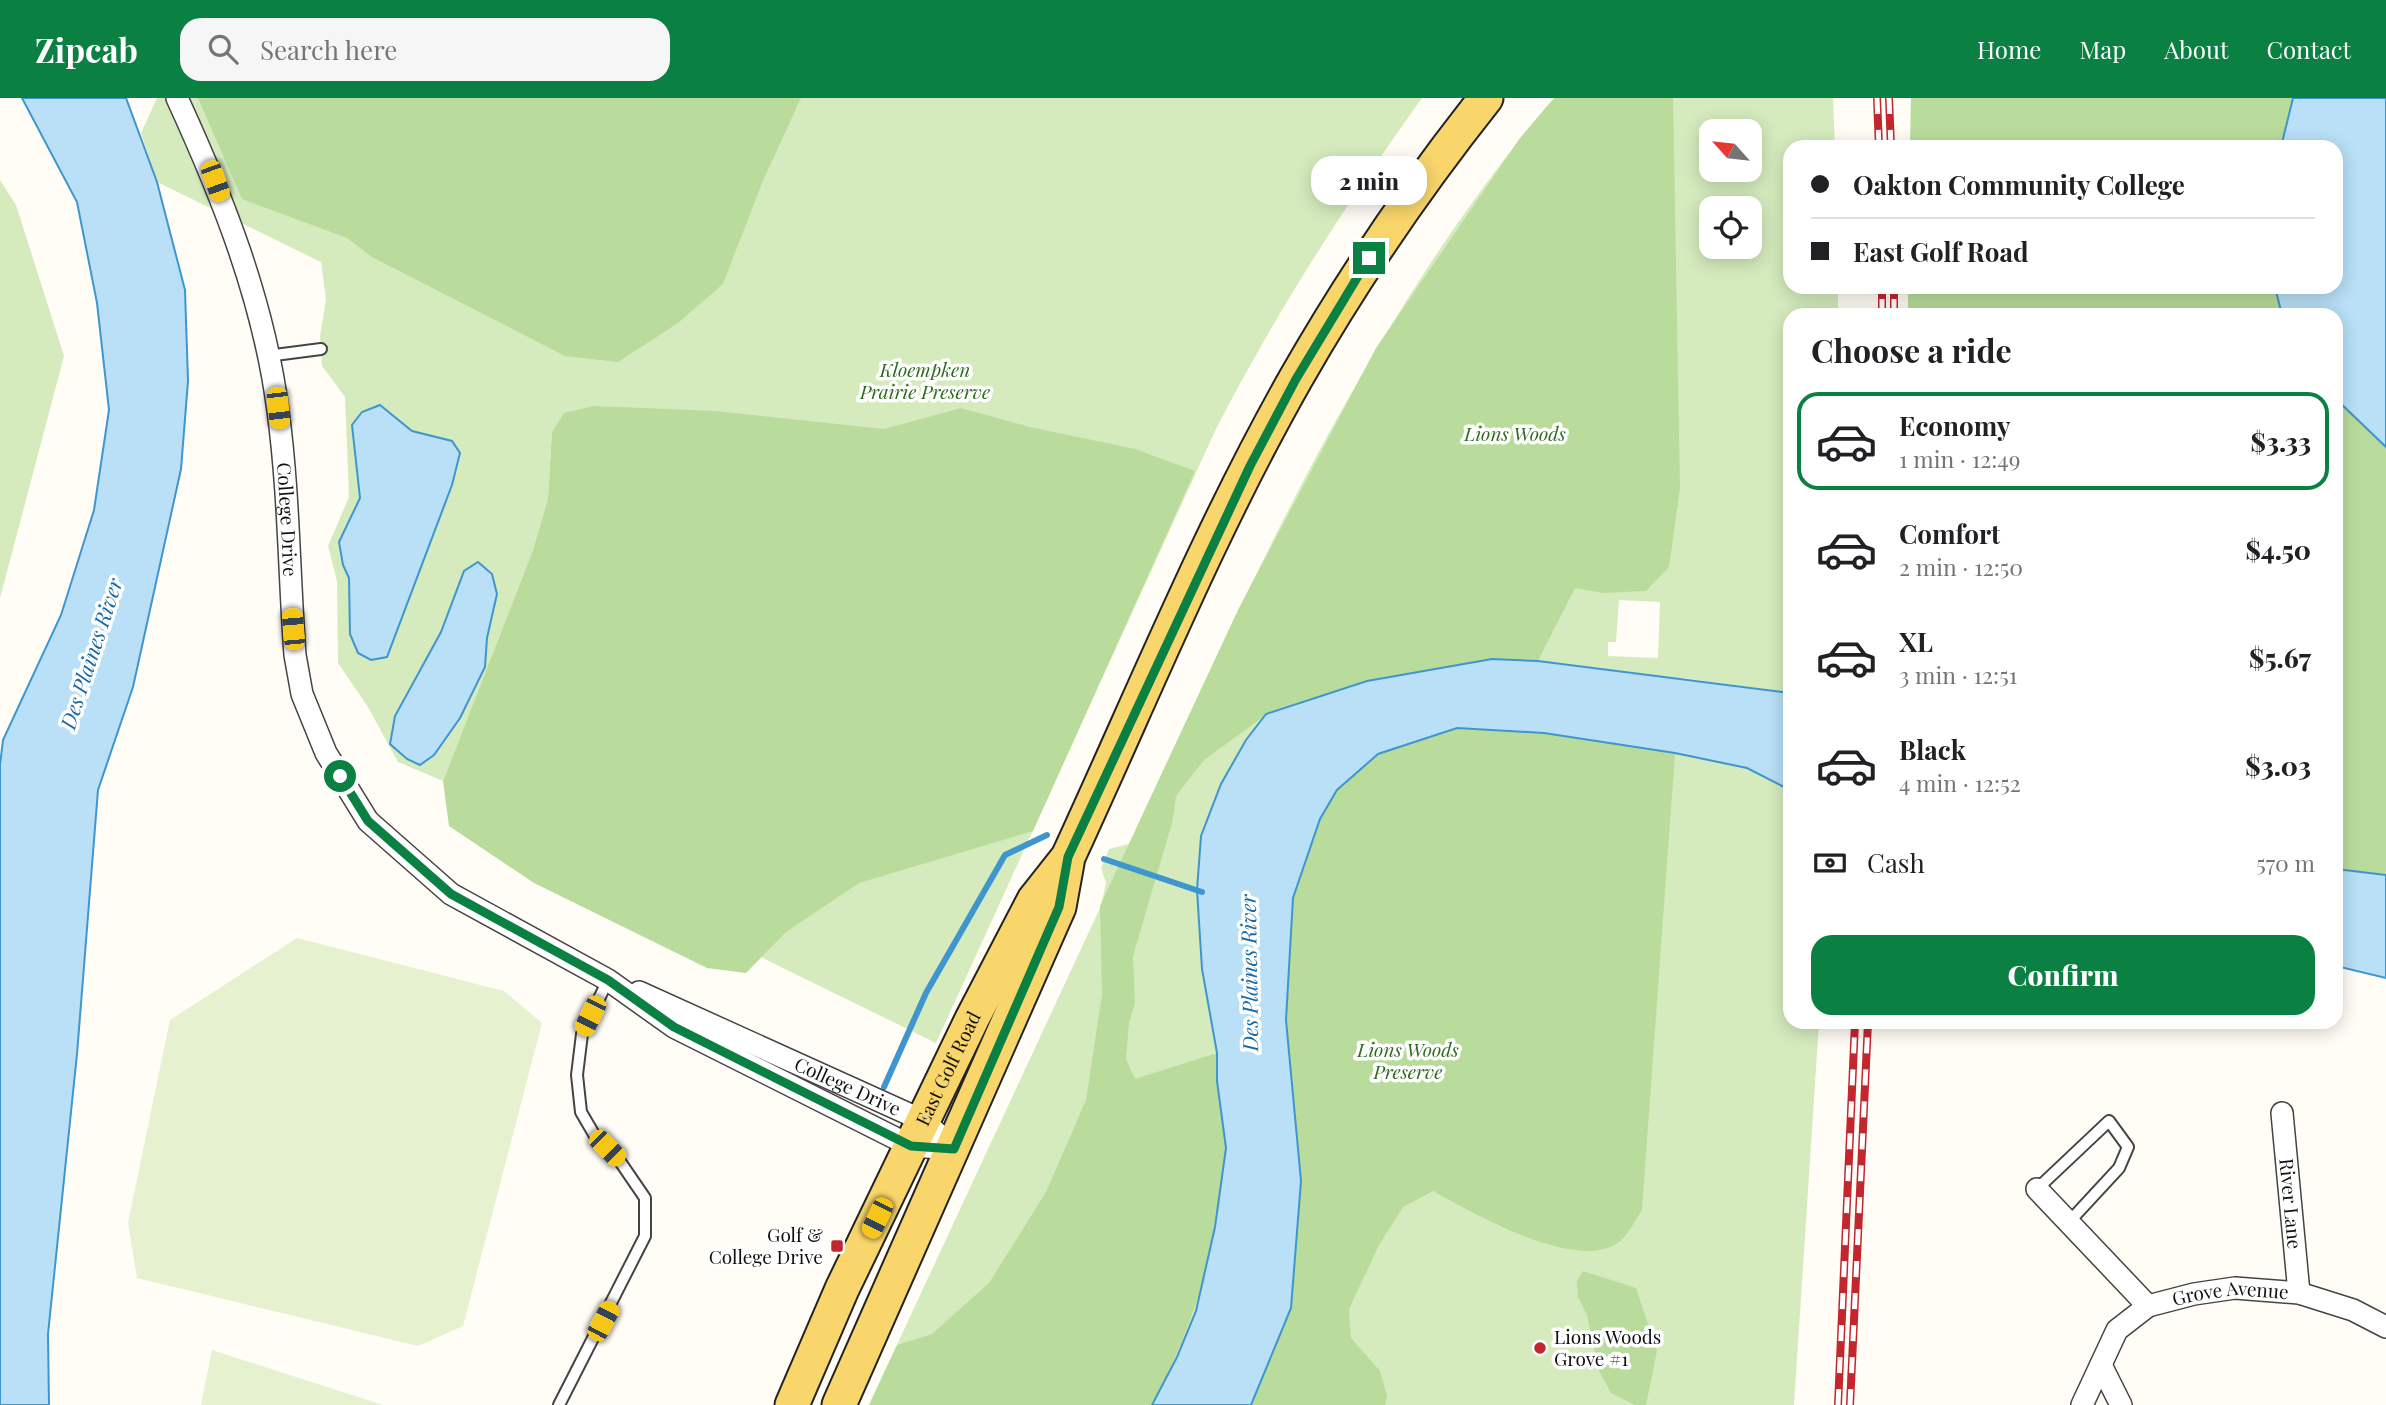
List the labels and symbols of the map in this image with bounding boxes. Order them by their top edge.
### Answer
north arrow [1699,119,1762,182]
callout: 2 min [1311,156,1427,206]
car [198,158,233,204]
route end [1353,242,1385,274]
park label: Kloempken Prairie Preserve [859,356,990,404]
car [266,386,291,430]
park label: Lions Woods [1463,420,1566,446]
street label: College Drive [272,461,304,577]
water label: Des Plaines River [52,573,128,733]
car [281,607,306,651]
route start [324,760,356,792]
water label: Des Plaines River [1233,893,1263,1053]
car [572,993,609,1039]
street label: East Golf Road [909,1006,986,1130]
park label: Lions Woods Preserve [1356,1036,1459,1084]
street label: College Drive [791,1050,905,1121]
car [585,1126,630,1170]
street label: River Lane [2274,1157,2309,1250]
car [859,1195,896,1241]
place label: Golf & College Drive [709,1221,823,1269]
marker: Golf & College Drive [829,1238,845,1254]
street label: Grove Avenue [2169,1274,2290,1311]
car [584,1298,623,1344]
place label: Lions Woods Grove #1 [1554,1323,1661,1371]
marker: Lions Woods Grove #1 [1532,1340,1548,1356]

